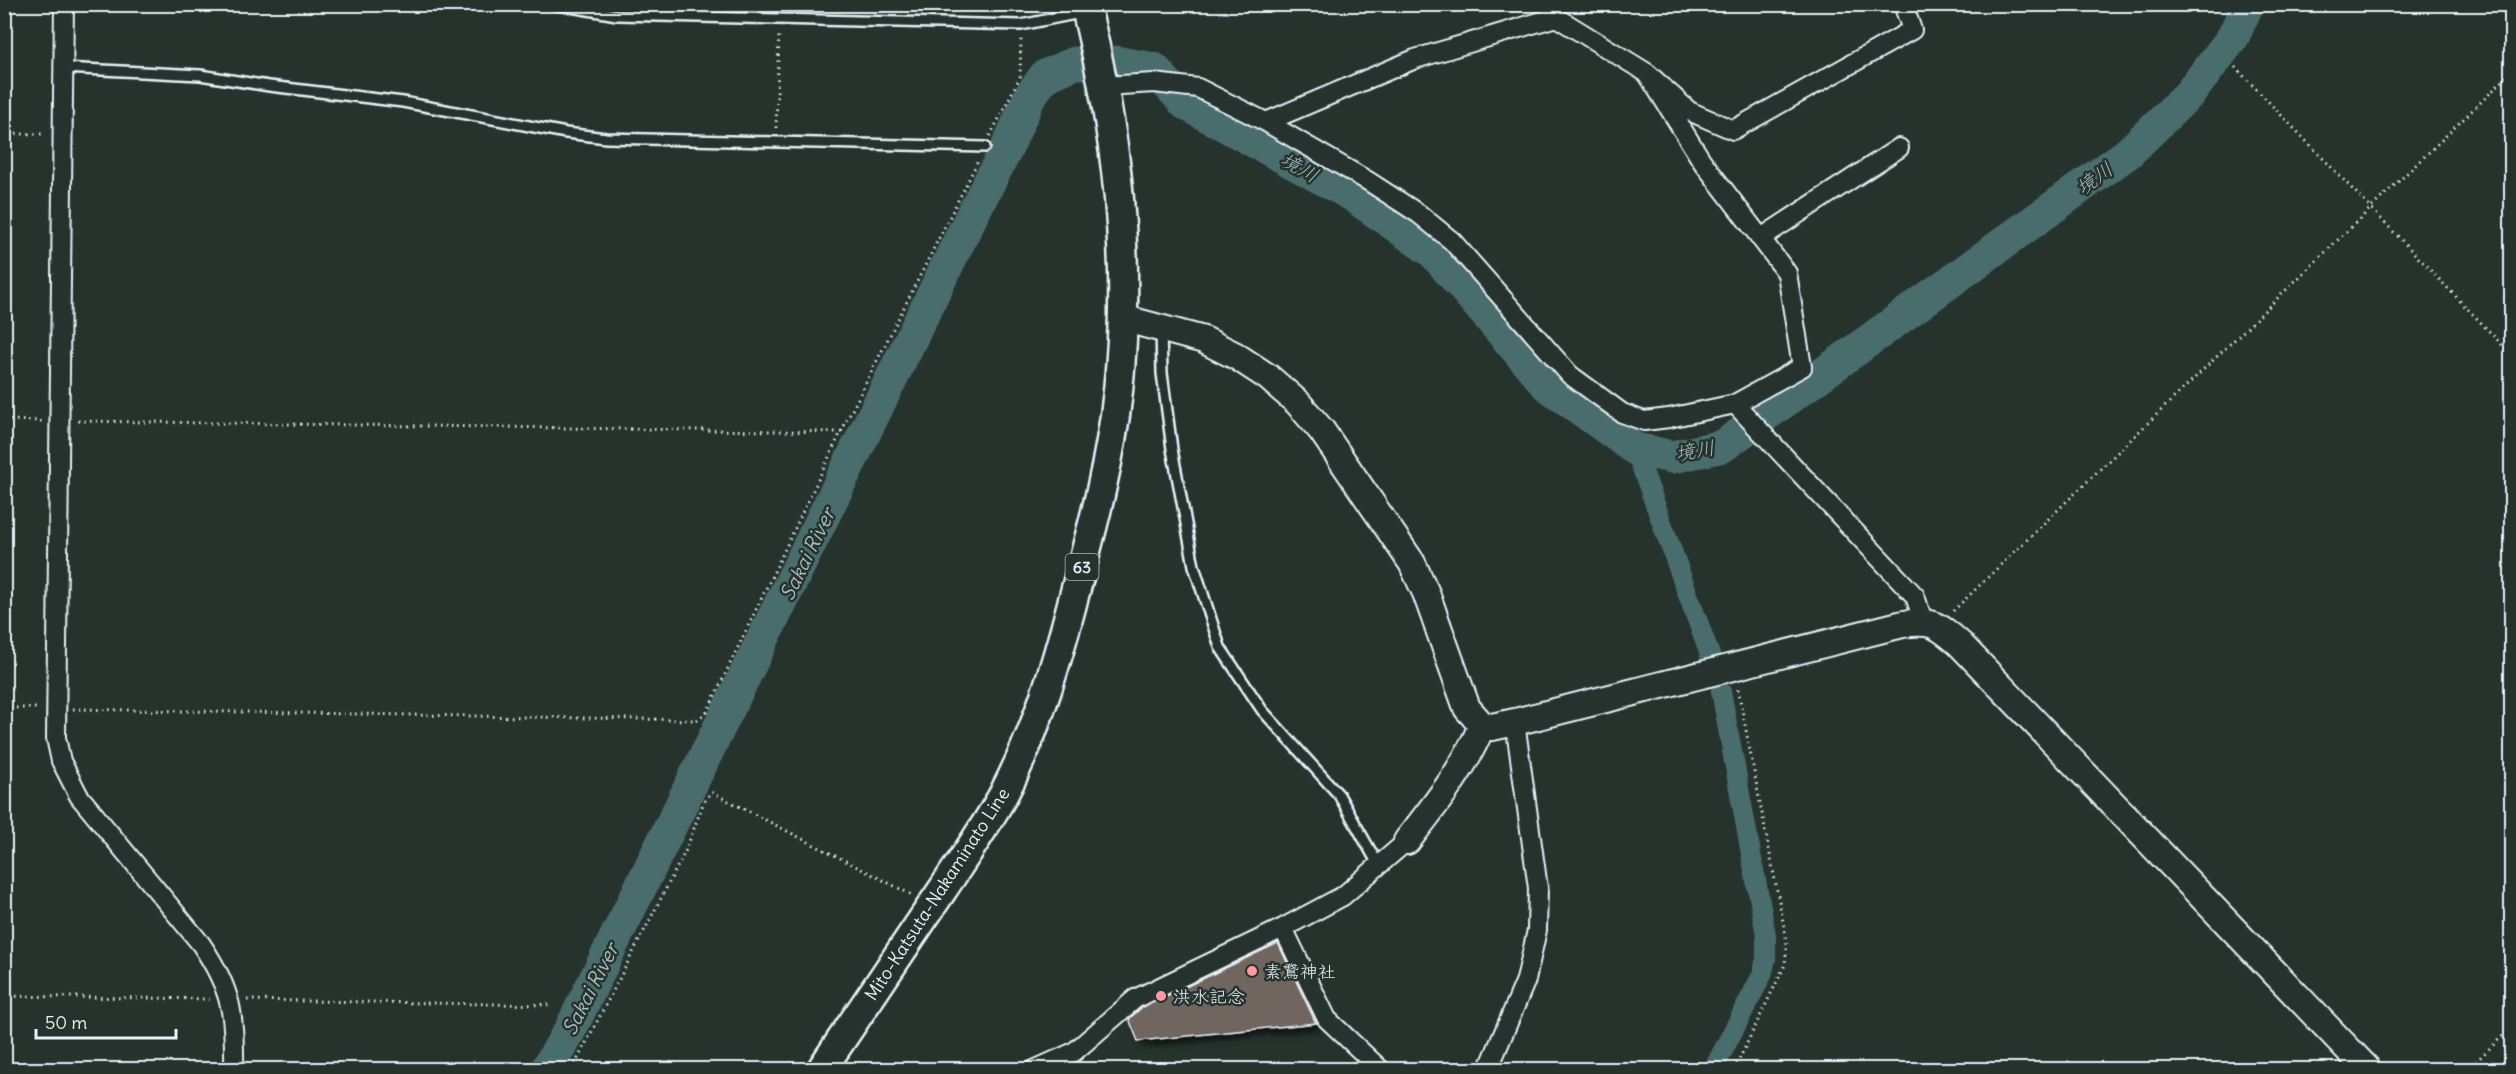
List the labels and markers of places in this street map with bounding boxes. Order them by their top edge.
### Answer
place label: 素鵞神社 [1264,960,1336,983]
marker: 素鵞神社 [1245,964,1259,978]
place label: 洪水記念 [1173,985,1245,1008]
marker: 洪水記念 [1154,989,1168,1003]

